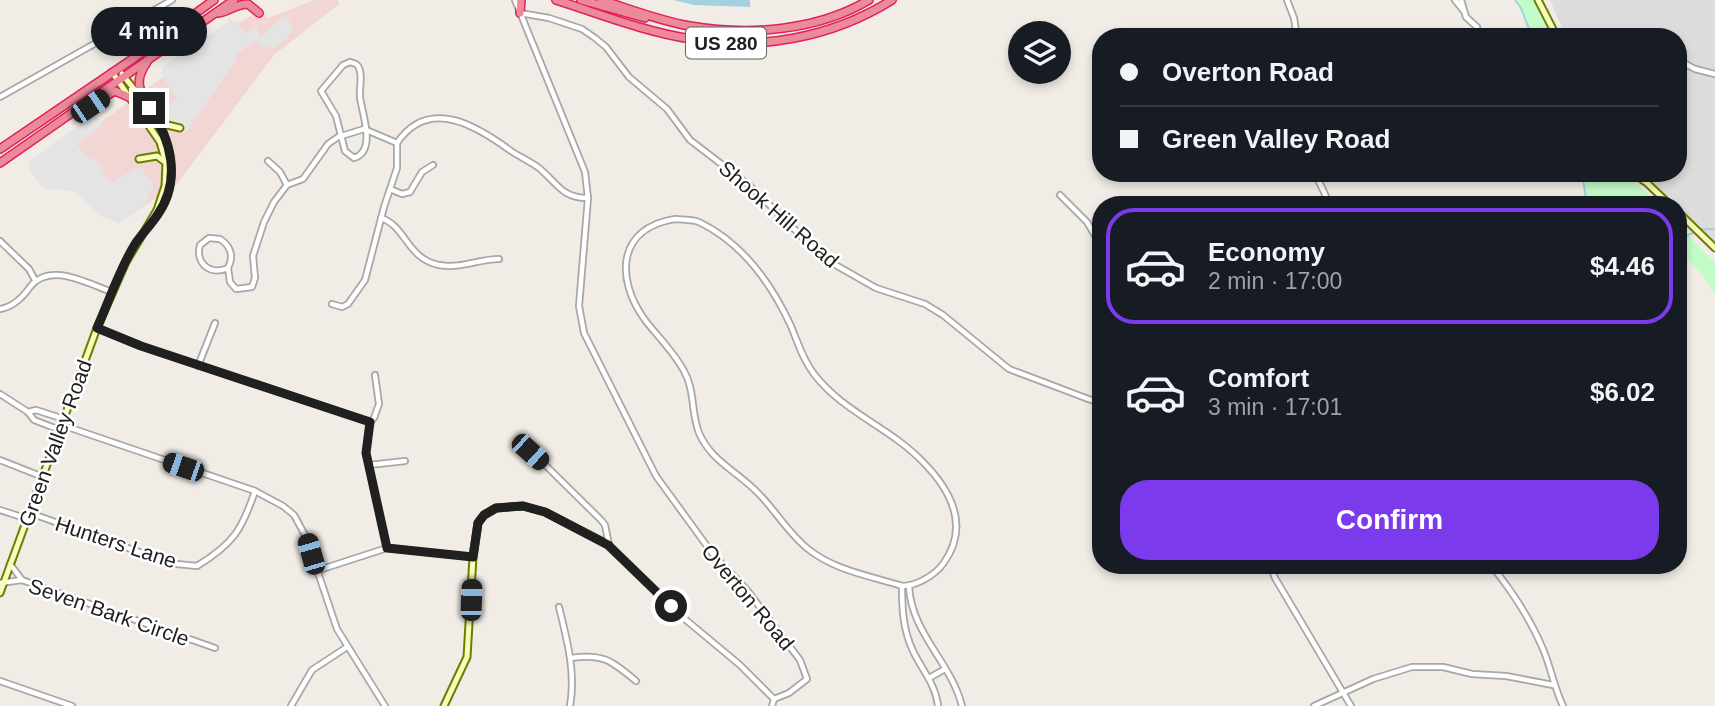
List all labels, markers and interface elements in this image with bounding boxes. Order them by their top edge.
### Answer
callout: 4 min [91,7,207,56]
text: 4 min [119,18,179,44]
map controls [1008,21,1071,84]
button: layers [1008,21,1071,84]
road number: US 280 [686,28,766,58]
text: Overton Road [1162,57,1334,87]
car [67,86,114,126]
route end [133,92,165,124]
text: Green Valley Road [1162,124,1390,154]
street label: Shook Hill Road [715,156,843,272]
icon: car [1124,235,1187,298]
text: Economy [1208,237,1325,267]
text: $4.46 [1590,251,1655,281]
text: 2 min · 17:00 [1208,268,1342,294]
street label: Green Valley Road [14,356,96,530]
icon: car [1124,361,1187,424]
text: Comfort [1208,363,1309,393]
text: $6.02 [1590,377,1655,407]
text: 3 min · 17:01 [1208,394,1342,420]
car [508,430,553,474]
car [160,450,207,484]
button: Confirm [1120,480,1659,560]
street label: Hunters Lane [52,512,180,572]
car [296,531,327,577]
street label: Overton Road [697,540,799,654]
street label: Seven Bark Circle [26,574,192,650]
car [460,579,483,621]
route start [655,590,687,622]

